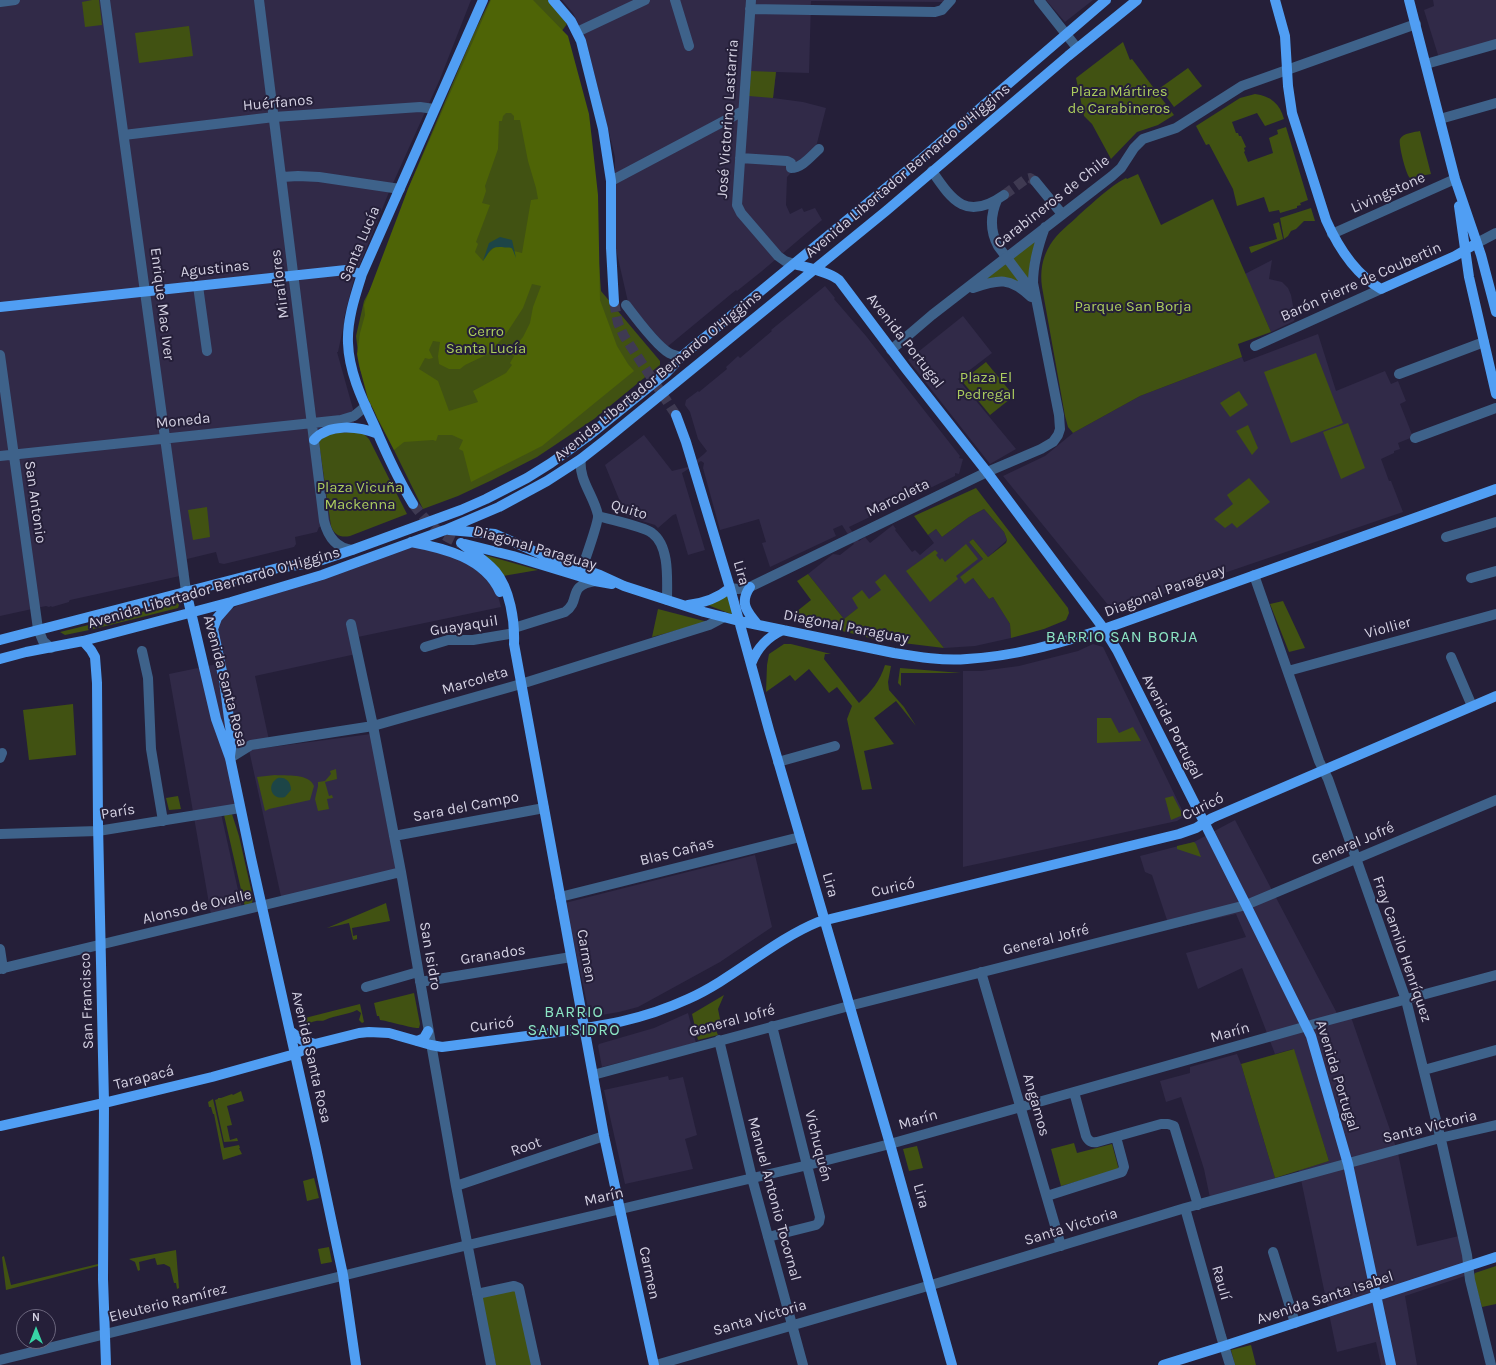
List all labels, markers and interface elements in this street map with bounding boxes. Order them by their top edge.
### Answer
street label: José Victorino Lastarria [713,39,743,199]
street label: Avenida Libertador Bernardo O'Higgins [802,80,1014,262]
park label: Plaza Mártires de Carabineros [1068,83,1170,118]
street label: Huérfanos [242,91,314,115]
street label: Carabineros de Chile [991,151,1113,253]
street label: Livingstone [1348,169,1428,217]
street label: Santa Lucía [336,203,384,285]
street label: Barón Pierre de Coubertin [1278,238,1444,326]
street label: Enrique Mac Iver [146,247,178,361]
street label: Miraflores [267,248,293,320]
street label: Agustinas [180,256,250,282]
street label: Avenida Libertador Bernardo O'Higgins [551,287,765,465]
street label: Avenida Portugal [862,290,948,392]
park label: Parque San Borja [1075,298,1191,316]
park label: Cerro Santa Lucía [446,323,526,358]
park label: Plaza El Pedregal [957,369,1015,404]
street label: Moneda [155,409,211,433]
street label: San Antonio [20,460,50,544]
street label: Marcoleta [863,475,933,521]
park label: Plaza Vicuña Mackenna [317,479,403,514]
street label: Quito [609,496,649,524]
street label: Diagonal Paraguay [471,522,599,574]
street label: Avenida Libertador Bernardo O'Higgins [86,543,342,633]
street label: Lira [729,558,753,588]
street label: Diagonal Paraguay [1102,561,1228,621]
street label: Diagonal Paraguay [782,606,910,648]
street label: Guayaquil [429,612,499,640]
street label: Avenida Santa Rosa [199,613,251,749]
street label: Viollier [1363,613,1413,643]
district label: BARRIO SAN BORJA [1046,627,1198,647]
street label: Marcoleta [440,663,510,699]
street label: Avenida Portugal [1138,672,1206,782]
street label: Sara del Campo [412,788,520,826]
street label: Curicó [1179,789,1227,825]
street label: París [100,800,136,824]
street label: General Jofré [1309,819,1397,869]
street label: Blas Cañas [638,834,716,870]
street label: Lira [818,870,842,900]
street label: Curicó [869,874,917,902]
street label: Fray Camilo Henríquez [1369,874,1435,1024]
street label: Alonso de Ovalle [141,886,253,928]
street label: San Isidro [415,920,445,992]
street label: General Jofré [1001,921,1091,959]
street label: Carmen [572,928,600,984]
street label: Granados [459,941,527,969]
street label: San Francisco [76,952,98,1050]
street label: Avenida Santa Rosa [287,989,335,1125]
street label: General Jofré [687,1001,777,1041]
district label: BARRIO SAN ISIDRO [528,1002,620,1040]
street label: Curicó [469,1013,515,1037]
street label: Avenida Portugal [1312,1018,1362,1134]
street label: Marín [1208,1019,1252,1047]
street label: Tarapacá [112,1062,176,1094]
street label: Angamos [1018,1072,1054,1138]
street label: Marín [896,1106,940,1134]
street label: Santa Victoria [1381,1107,1479,1147]
street label: Vichuquén [800,1108,836,1184]
street label: Manuel Antonio Tocornal [743,1115,805,1283]
street label: Root [508,1133,544,1161]
street label: Lira [909,1181,933,1211]
street label: Marín [583,1184,625,1210]
street label: Santa Victoria [1022,1204,1120,1250]
street label: Carmen [635,1245,663,1301]
street label: Raulí [1207,1264,1235,1302]
street label: Avenida Santa Isabel [1254,1267,1396,1329]
street label: Eleuterio Ramírez [107,1280,229,1326]
street label: Santa Victoria [711,1296,809,1340]
north arrow [16,1309,56,1349]
text: N [32,1311,40,1324]

